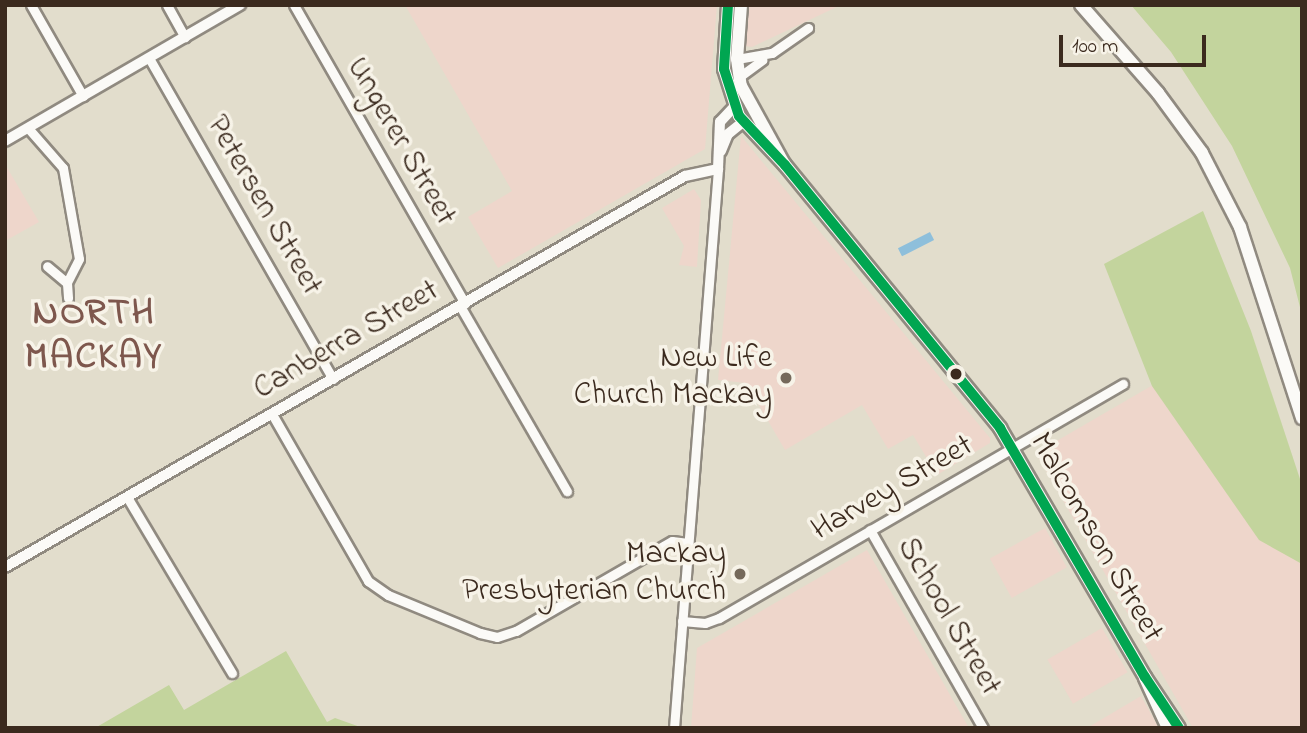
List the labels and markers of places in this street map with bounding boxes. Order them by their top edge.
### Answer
place label: New Life Church Mackay [574,341,772,416]
unlabelled marker [949,367,963,381]
marker: New Life Church Mackay [778,370,794,386]
place label: Mackay Presbyterian Church [462,537,726,612]
marker: Mackay Presbyterian Church [732,566,748,582]

